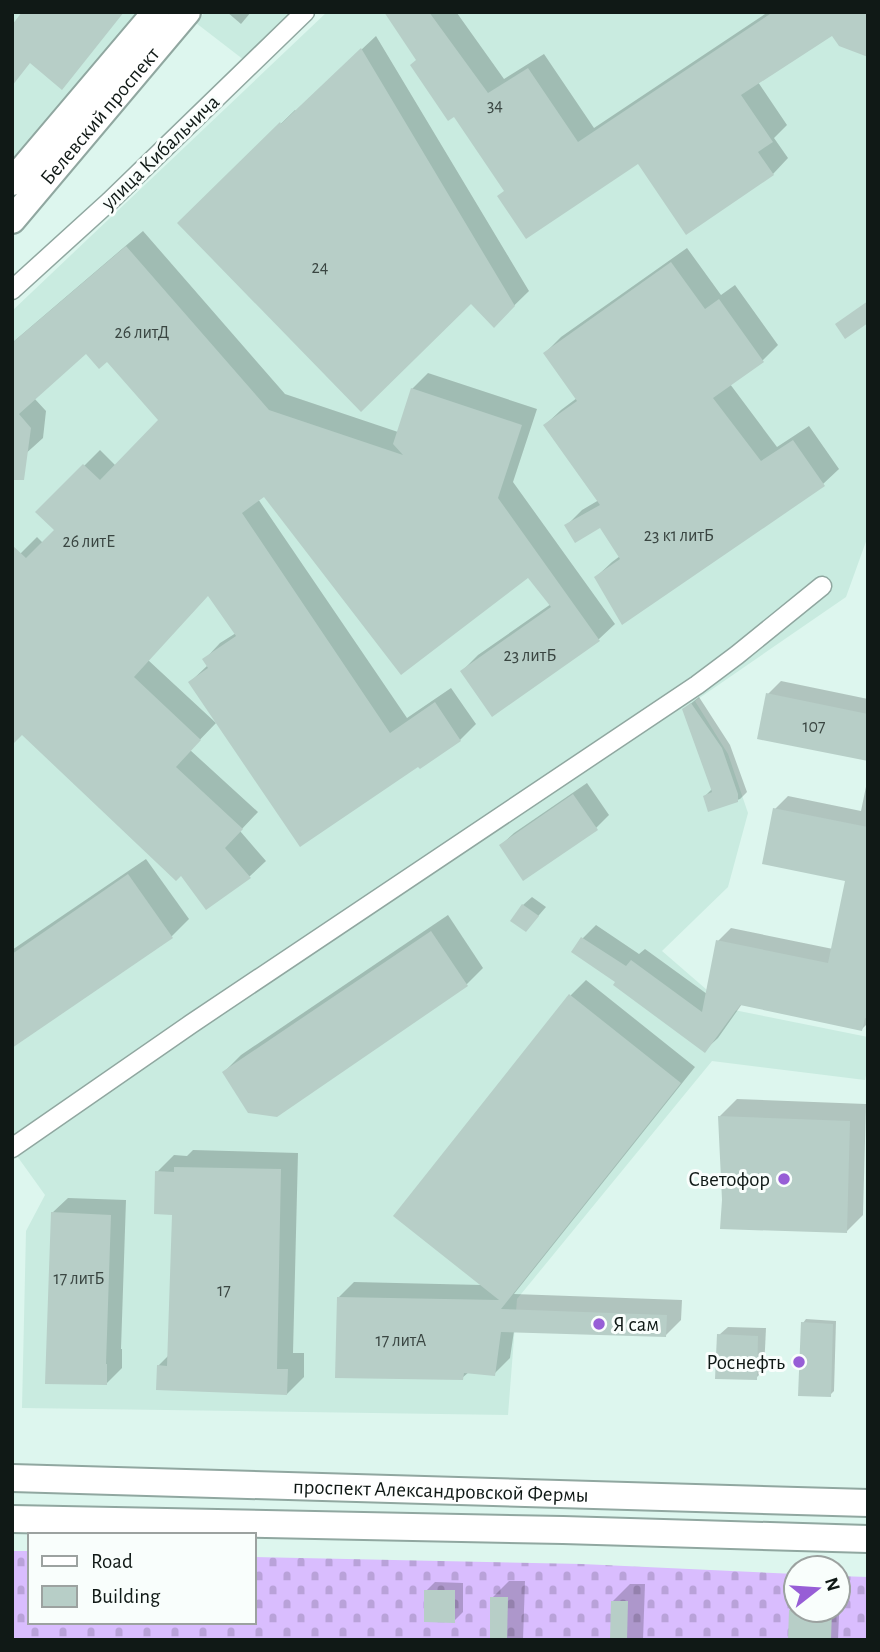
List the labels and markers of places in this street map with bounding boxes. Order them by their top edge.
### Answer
place label: Светофор [688,1169,770,1190]
marker: Светофор [776,1171,792,1187]
place label: Я сам [613,1314,659,1335]
marker: Я сам [591,1316,607,1332]
place label: Роснефть [706,1352,785,1373]
marker: Роснефть [791,1354,807,1370]

